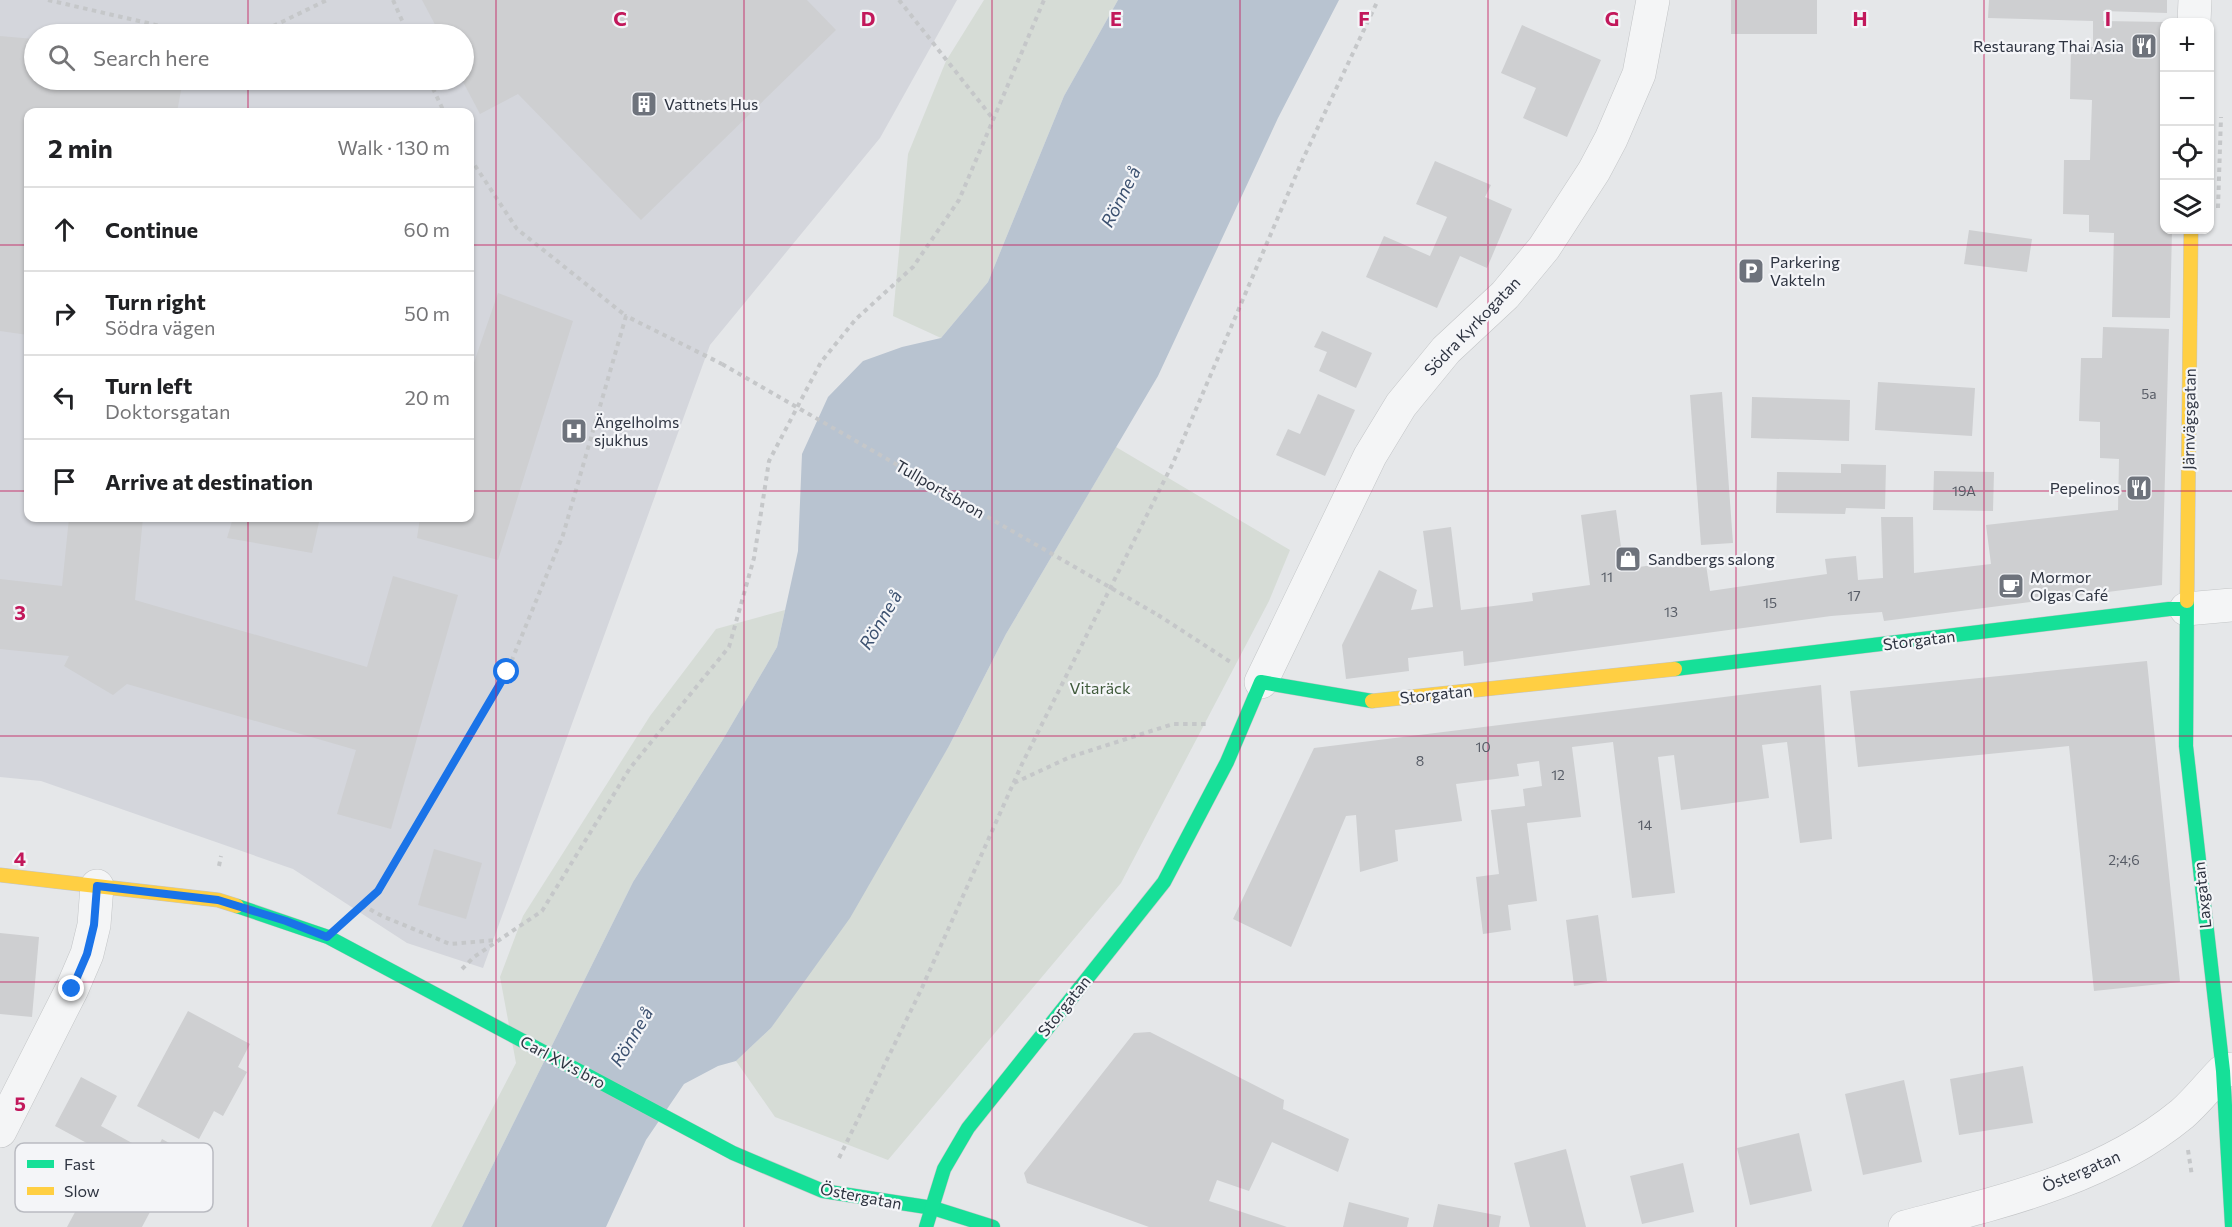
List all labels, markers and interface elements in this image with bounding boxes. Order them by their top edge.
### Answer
text: C [613,6,627,30]
text: D [861,6,875,30]
text: E [1110,6,1122,30]
text: F [1358,6,1370,30]
text: G [1605,6,1619,30]
text: H [1853,6,1868,30]
text: I [2105,6,2111,30]
map controls [2160,18,2214,234]
button: + [2160,18,2214,72]
search box [24,24,474,90]
restaurant icon: Restaurang Thai Asia [2129,31,2159,61]
place label: Restaurang Thai Asia [1973,36,2124,55]
icon: search [45,41,78,74]
text: Search here [93,44,209,71]
button: − [2160,72,2214,126]
building icon: Vattnets Hus [629,89,659,119]
place label: Vattnets Hus [664,94,758,113]
button: locate [2160,126,2214,180]
text: 2 min [48,132,113,163]
text: Walk · 130 m [338,135,450,159]
water label: Rönne å [1096,163,1145,231]
button: layers [2160,180,2214,234]
icon: ahead [48,213,81,246]
text: Continue [105,216,198,243]
text: 60 m [404,217,450,241]
place label: Parkering Vakteln [1770,252,1840,289]
parking icon: Parkering Vakteln [1736,256,1766,286]
street label: Södra Kyrkogatan [1420,272,1523,379]
text: Turn right [105,288,206,315]
icon: right [48,297,81,330]
text: 50 m [404,301,450,325]
text: Södra vägen [105,315,215,339]
street label: Järnvägsgatan [2178,368,2199,470]
text: Turn left [105,372,192,399]
icon: left [48,381,81,414]
text: 20 m [405,385,450,409]
house number: 5a [2141,385,2157,402]
text: Doktorsgatan [105,399,231,423]
place label: Ängelholms sjukhus [594,412,679,449]
hospital icon: Ängelholms sjukhus [559,416,589,446]
street label: Tullportsbron [892,455,988,522]
icon: arrive [48,465,81,498]
text: Arrive at destination [105,468,313,495]
restaurant icon: Pepelinos [2124,473,2154,503]
place label: Pepelinos [2050,478,2120,497]
house number: 19A [1952,482,1976,499]
shop icon: Sandbergs salong [1613,544,1643,574]
place label: Sandbergs salong [1648,549,1775,568]
place label: Mormor Olgas Café [2030,567,2108,604]
house number: 11 [1601,568,1613,585]
cafe icon: Mormor Olgas Café [1996,571,2026,601]
water label: Rönne å [854,586,906,653]
house number: 17 [1847,587,1861,604]
house number: 15 [1763,594,1777,611]
text: 3 [14,600,26,624]
house number: 13 [1664,603,1678,620]
street label: Storgatan [1882,626,1956,653]
route start [493,658,519,684]
park label: Vitaräck [1069,678,1131,697]
street label: Storgatan [1399,680,1473,707]
house number: 10 [1475,738,1491,755]
house number: 8 [1416,752,1424,769]
house number: 12 [1551,766,1565,783]
house number: 14 [1638,816,1653,833]
text: 4 [14,846,26,870]
house number: 2;4;6 [2108,851,2140,868]
street label: Laxgatan [2189,861,2214,929]
street label: Storgatan [1033,971,1094,1040]
route end [58,975,84,1001]
water label: Rönne å [605,1003,657,1070]
street label: Carl XV:s bro [517,1031,609,1092]
text: 5 [14,1091,26,1115]
legend [15,1143,213,1212]
street label: Östergatan [2039,1146,2123,1195]
text: Fast [64,1154,95,1173]
street label: Östergatan [819,1178,903,1213]
text: Slow [64,1181,100,1200]

